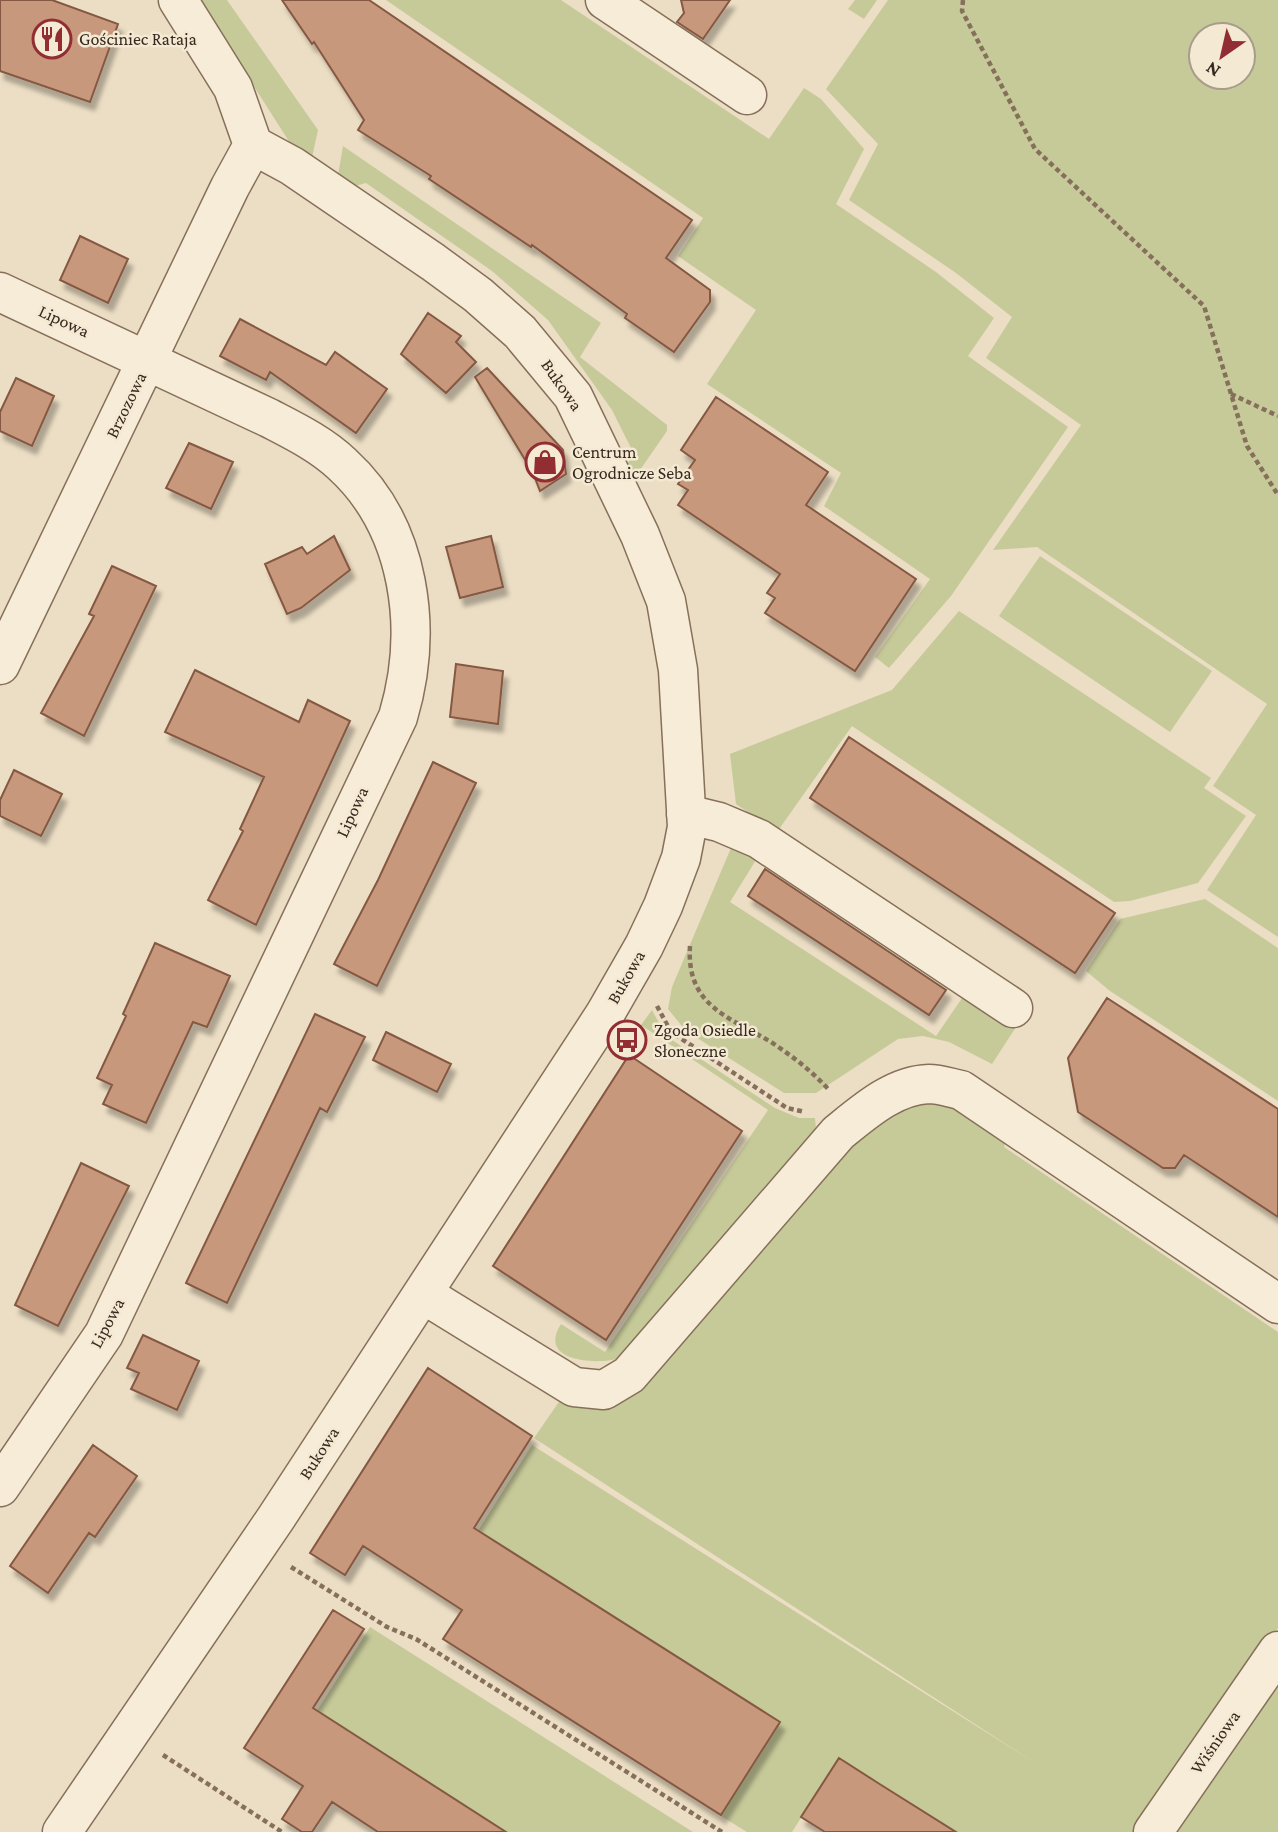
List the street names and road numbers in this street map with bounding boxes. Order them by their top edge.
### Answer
street label: Lipowa [36,301,92,341]
street label: Bukowa [537,355,587,415]
street label: Brzozowa [102,369,150,441]
street label: Lipowa [332,784,372,840]
street label: Bukowa [603,947,649,1007]
street label: Lipowa [86,1295,128,1351]
street label: Bukowa [295,1423,343,1483]
street label: Wiśniowa [1186,1706,1244,1778]

